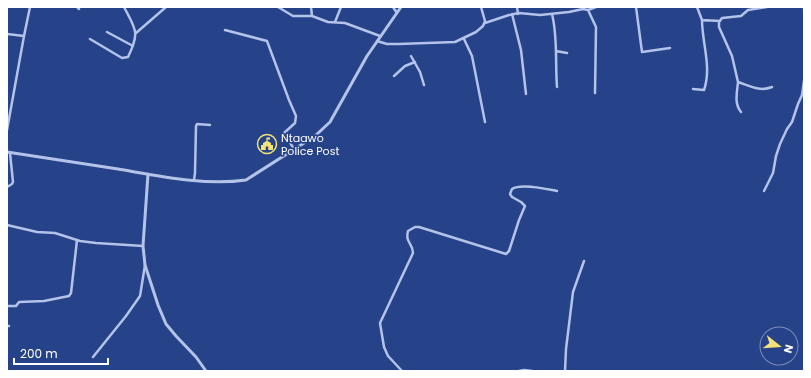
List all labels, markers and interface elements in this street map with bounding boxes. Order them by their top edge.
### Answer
place label: Ntaawo Police Post [281,130,339,159]
public building icon: Ntaawo Police Post [256,133,278,155]
north arrow [759,326,799,366]
scale bar [14,340,108,366]
text: N [780,343,797,355]
text: 200 m [20,345,58,362]

